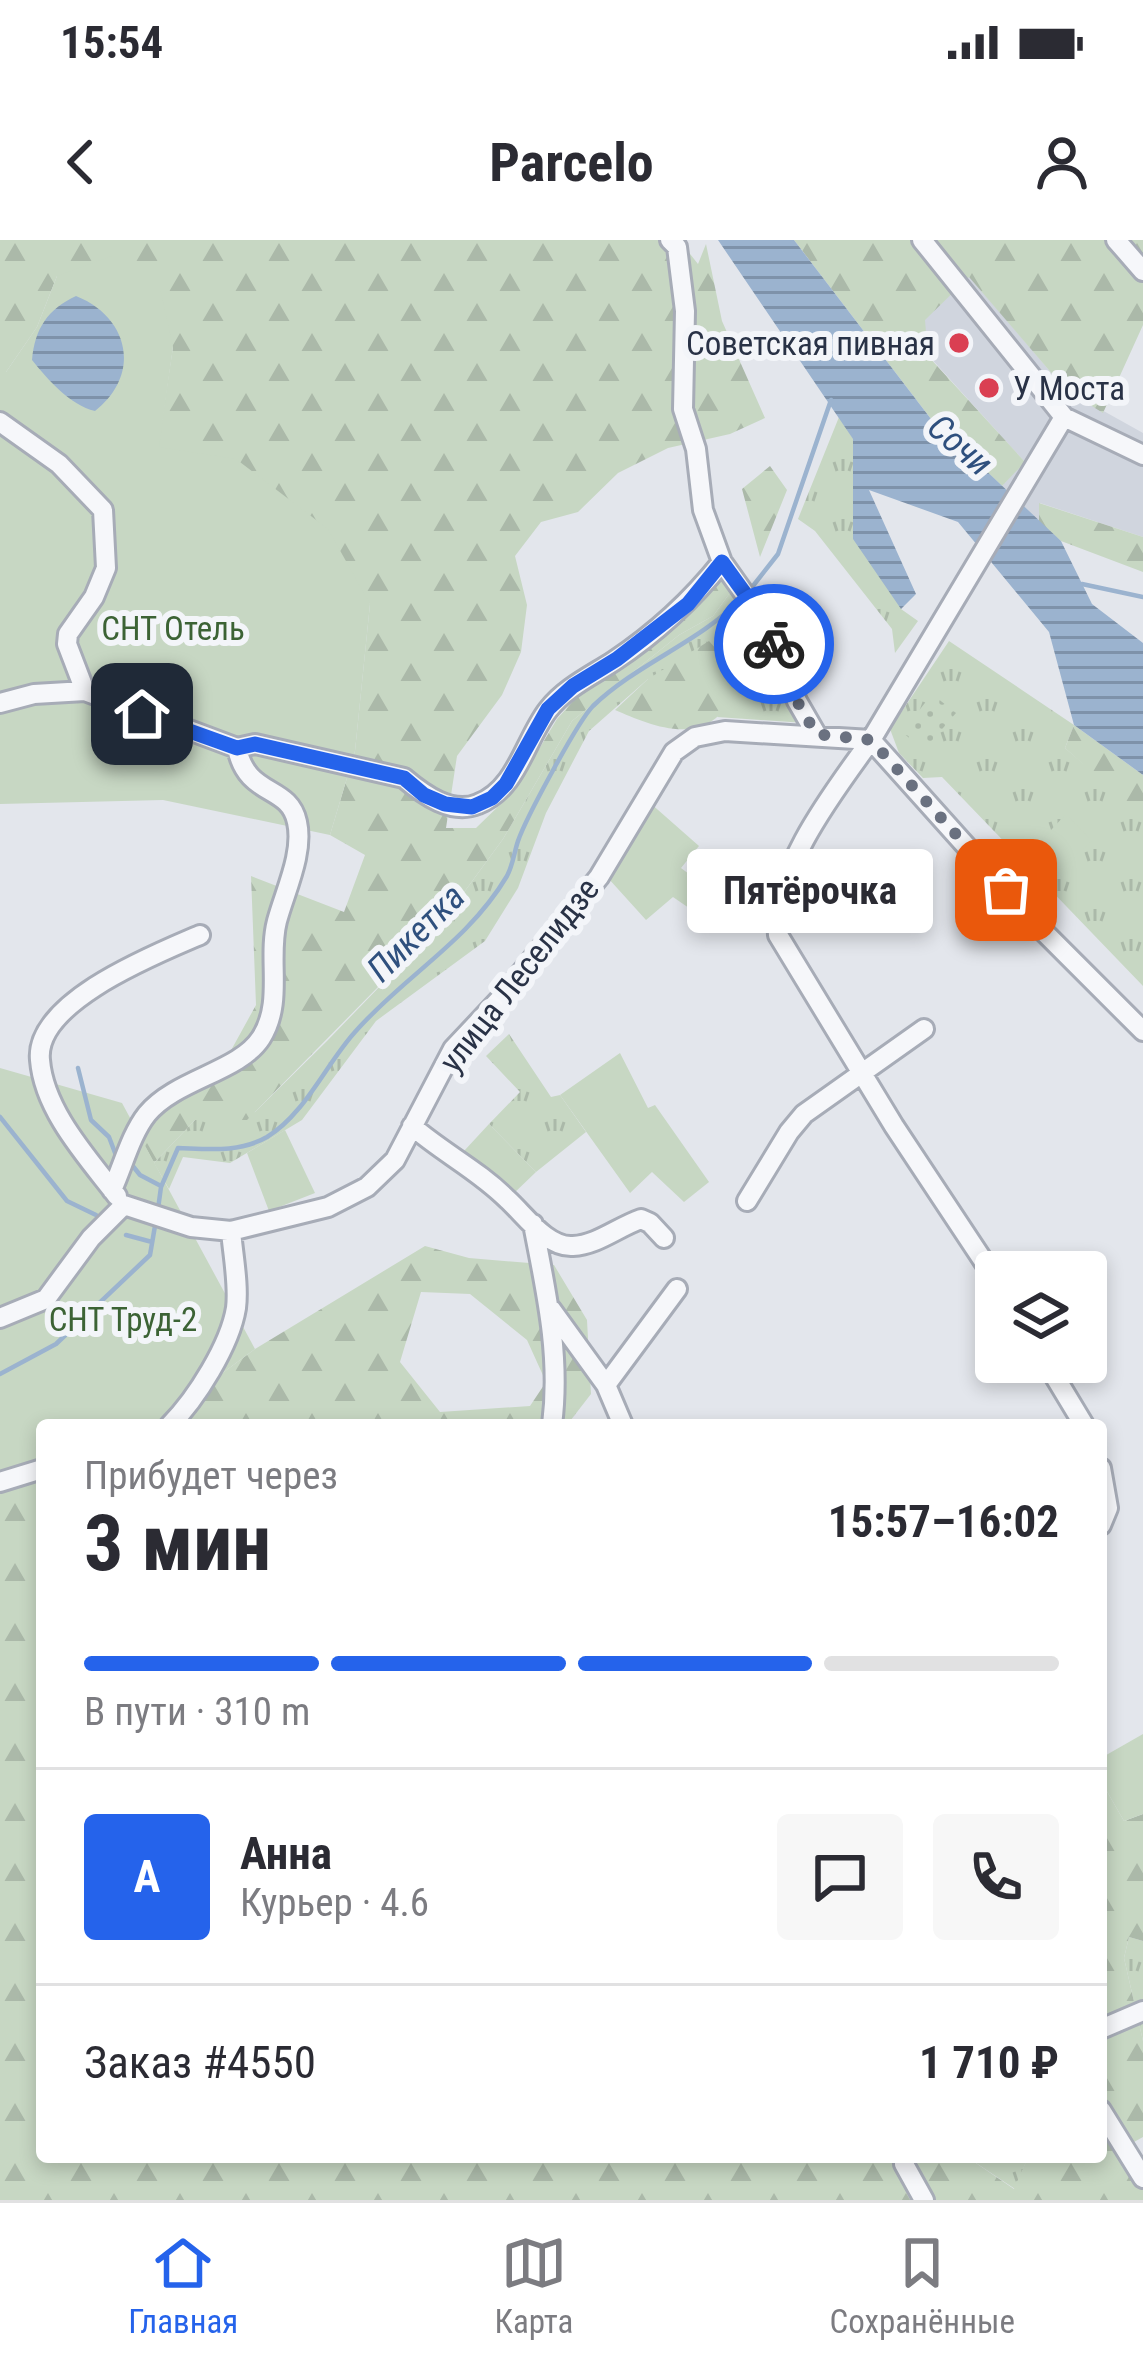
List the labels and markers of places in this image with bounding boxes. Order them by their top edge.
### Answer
place label: Советская пивная [686,324,935,363]
marker: Советская пивная [946,330,972,356]
place label: У Моста [1013,369,1125,408]
marker: У Моста [976,375,1002,401]
pin [91,663,193,765]
pin [955,839,1057,941]
callout: Пятёрочка [688,848,934,932]

